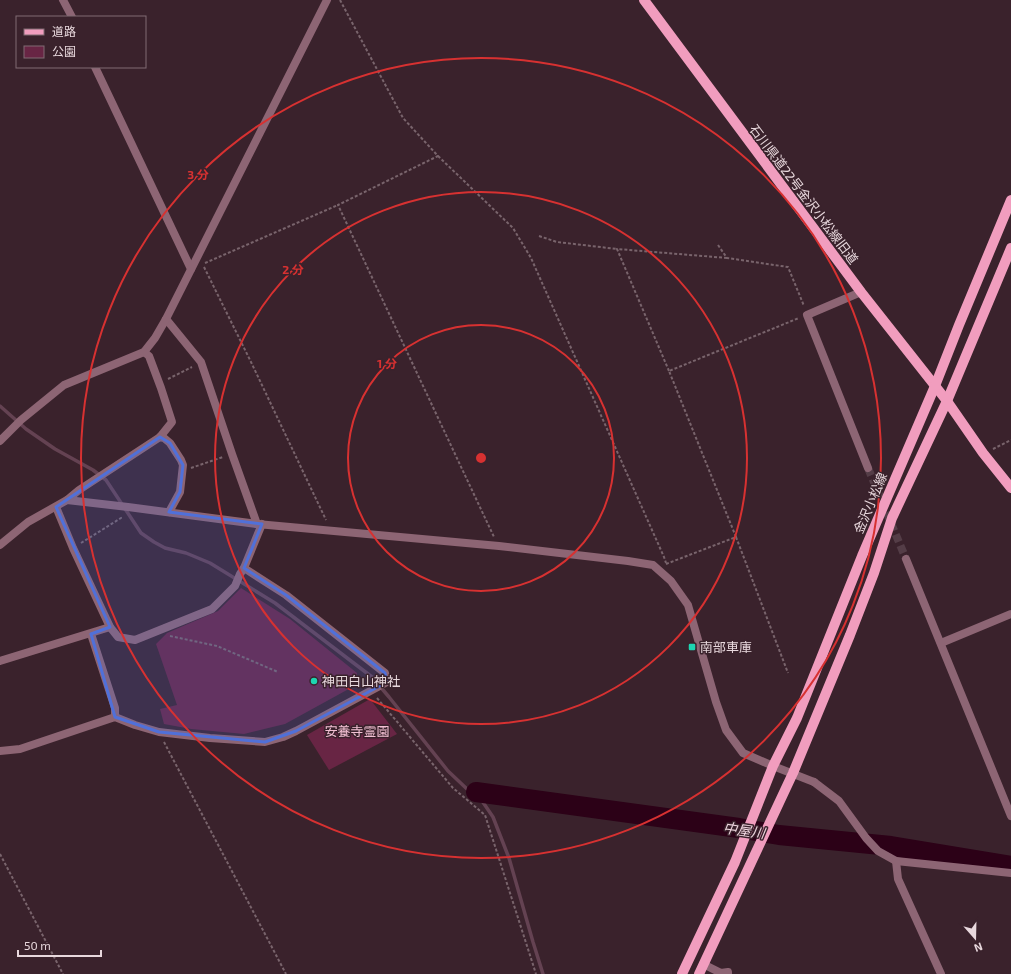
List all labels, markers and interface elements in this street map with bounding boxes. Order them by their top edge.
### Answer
legend [16,16,146,68]
text: 道路 [52,24,76,38]
text: 公園 [52,44,76,58]
street label: 石川県道22号金沢小松線旧道 [746,121,862,267]
text: 3 分 [187,167,209,181]
text: 2 分 [282,262,304,276]
text: 1 分 [377,356,397,370]
centre of rings [474,451,488,465]
street label: 金沢小松線 [850,470,890,536]
place label: 南部車庫 [700,639,752,655]
marker: 南部車庫 [687,642,697,652]
place label: 神田白山神社 [322,673,400,689]
marker: 神田白山神社 [309,676,319,686]
park label: 安養寺霊園 [324,723,390,739]
water label: 中屋川 [722,819,768,842]
north arrow [955,918,995,958]
scale bar [18,932,101,958]
text: 50 m [24,938,51,952]
text: N [973,940,985,955]

